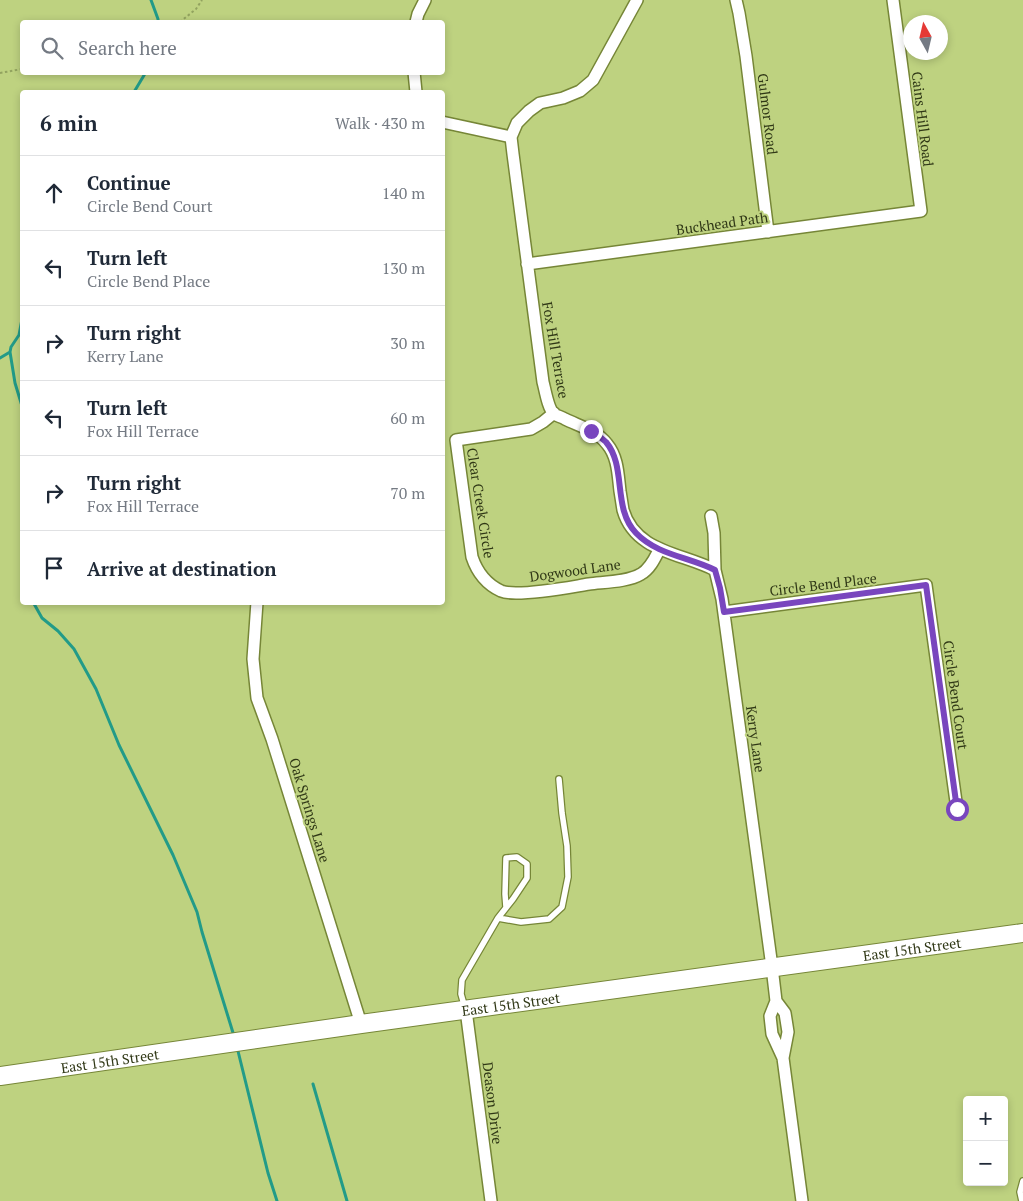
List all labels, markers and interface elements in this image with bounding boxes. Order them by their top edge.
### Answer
north arrow [903,15,948,60]
search box [20,20,445,75]
icon: search [38,34,66,62]
text: Search here [78,35,177,60]
street label: Cains Hill Road [908,70,938,168]
street label: Gulmor Road [754,72,782,156]
text: 6 min [40,109,97,137]
text: Walk · 430 m [335,112,425,134]
text: Continue [87,170,171,195]
icon: ahead [40,179,68,207]
text: 140 m [382,182,425,204]
text: Circle Bend Court [87,195,213,217]
street label: Buckhead Path [675,207,769,239]
text: Turn left [87,245,168,270]
icon: left [40,254,68,282]
text: 130 m [382,257,425,279]
text: Circle Bend Place [87,270,210,292]
street label: Fox Hill Terrace [538,300,574,400]
text: Turn right [87,320,181,345]
icon: right [40,329,68,357]
text: 30 m [390,332,425,354]
text: Kerry Lane [87,345,164,367]
text: Turn left [87,395,168,420]
icon: left [40,404,68,432]
text: 60 m [390,407,425,429]
text: Fox Hill Terrace [87,420,199,442]
route end [580,420,603,443]
street label: Clear Creek Circle [463,446,499,560]
text: Turn right [87,470,181,495]
icon: right [40,479,68,507]
text: 70 m [390,482,425,504]
text: Fox Hill Terrace [87,495,199,517]
icon: arrive [40,554,68,582]
street label: Dogwood Lane [528,554,622,586]
text: Arrive at destination [87,556,276,581]
street label: Circle Bend Place [768,568,878,600]
street label: Circle Bend Court [939,639,973,752]
street label: Kerry Lane [742,705,770,773]
street label: Oak Springs Lane [285,755,335,865]
route start [946,798,969,821]
street label: East 15th Street [862,932,963,964]
street label: East 15th Street [460,987,562,1020]
street label: East 15th Street [59,1044,161,1077]
street label: Deason Drive [479,1061,507,1145]
map controls [963,1096,1008,1186]
button: + [963,1096,1008,1141]
button: − [963,1141,1008,1186]

